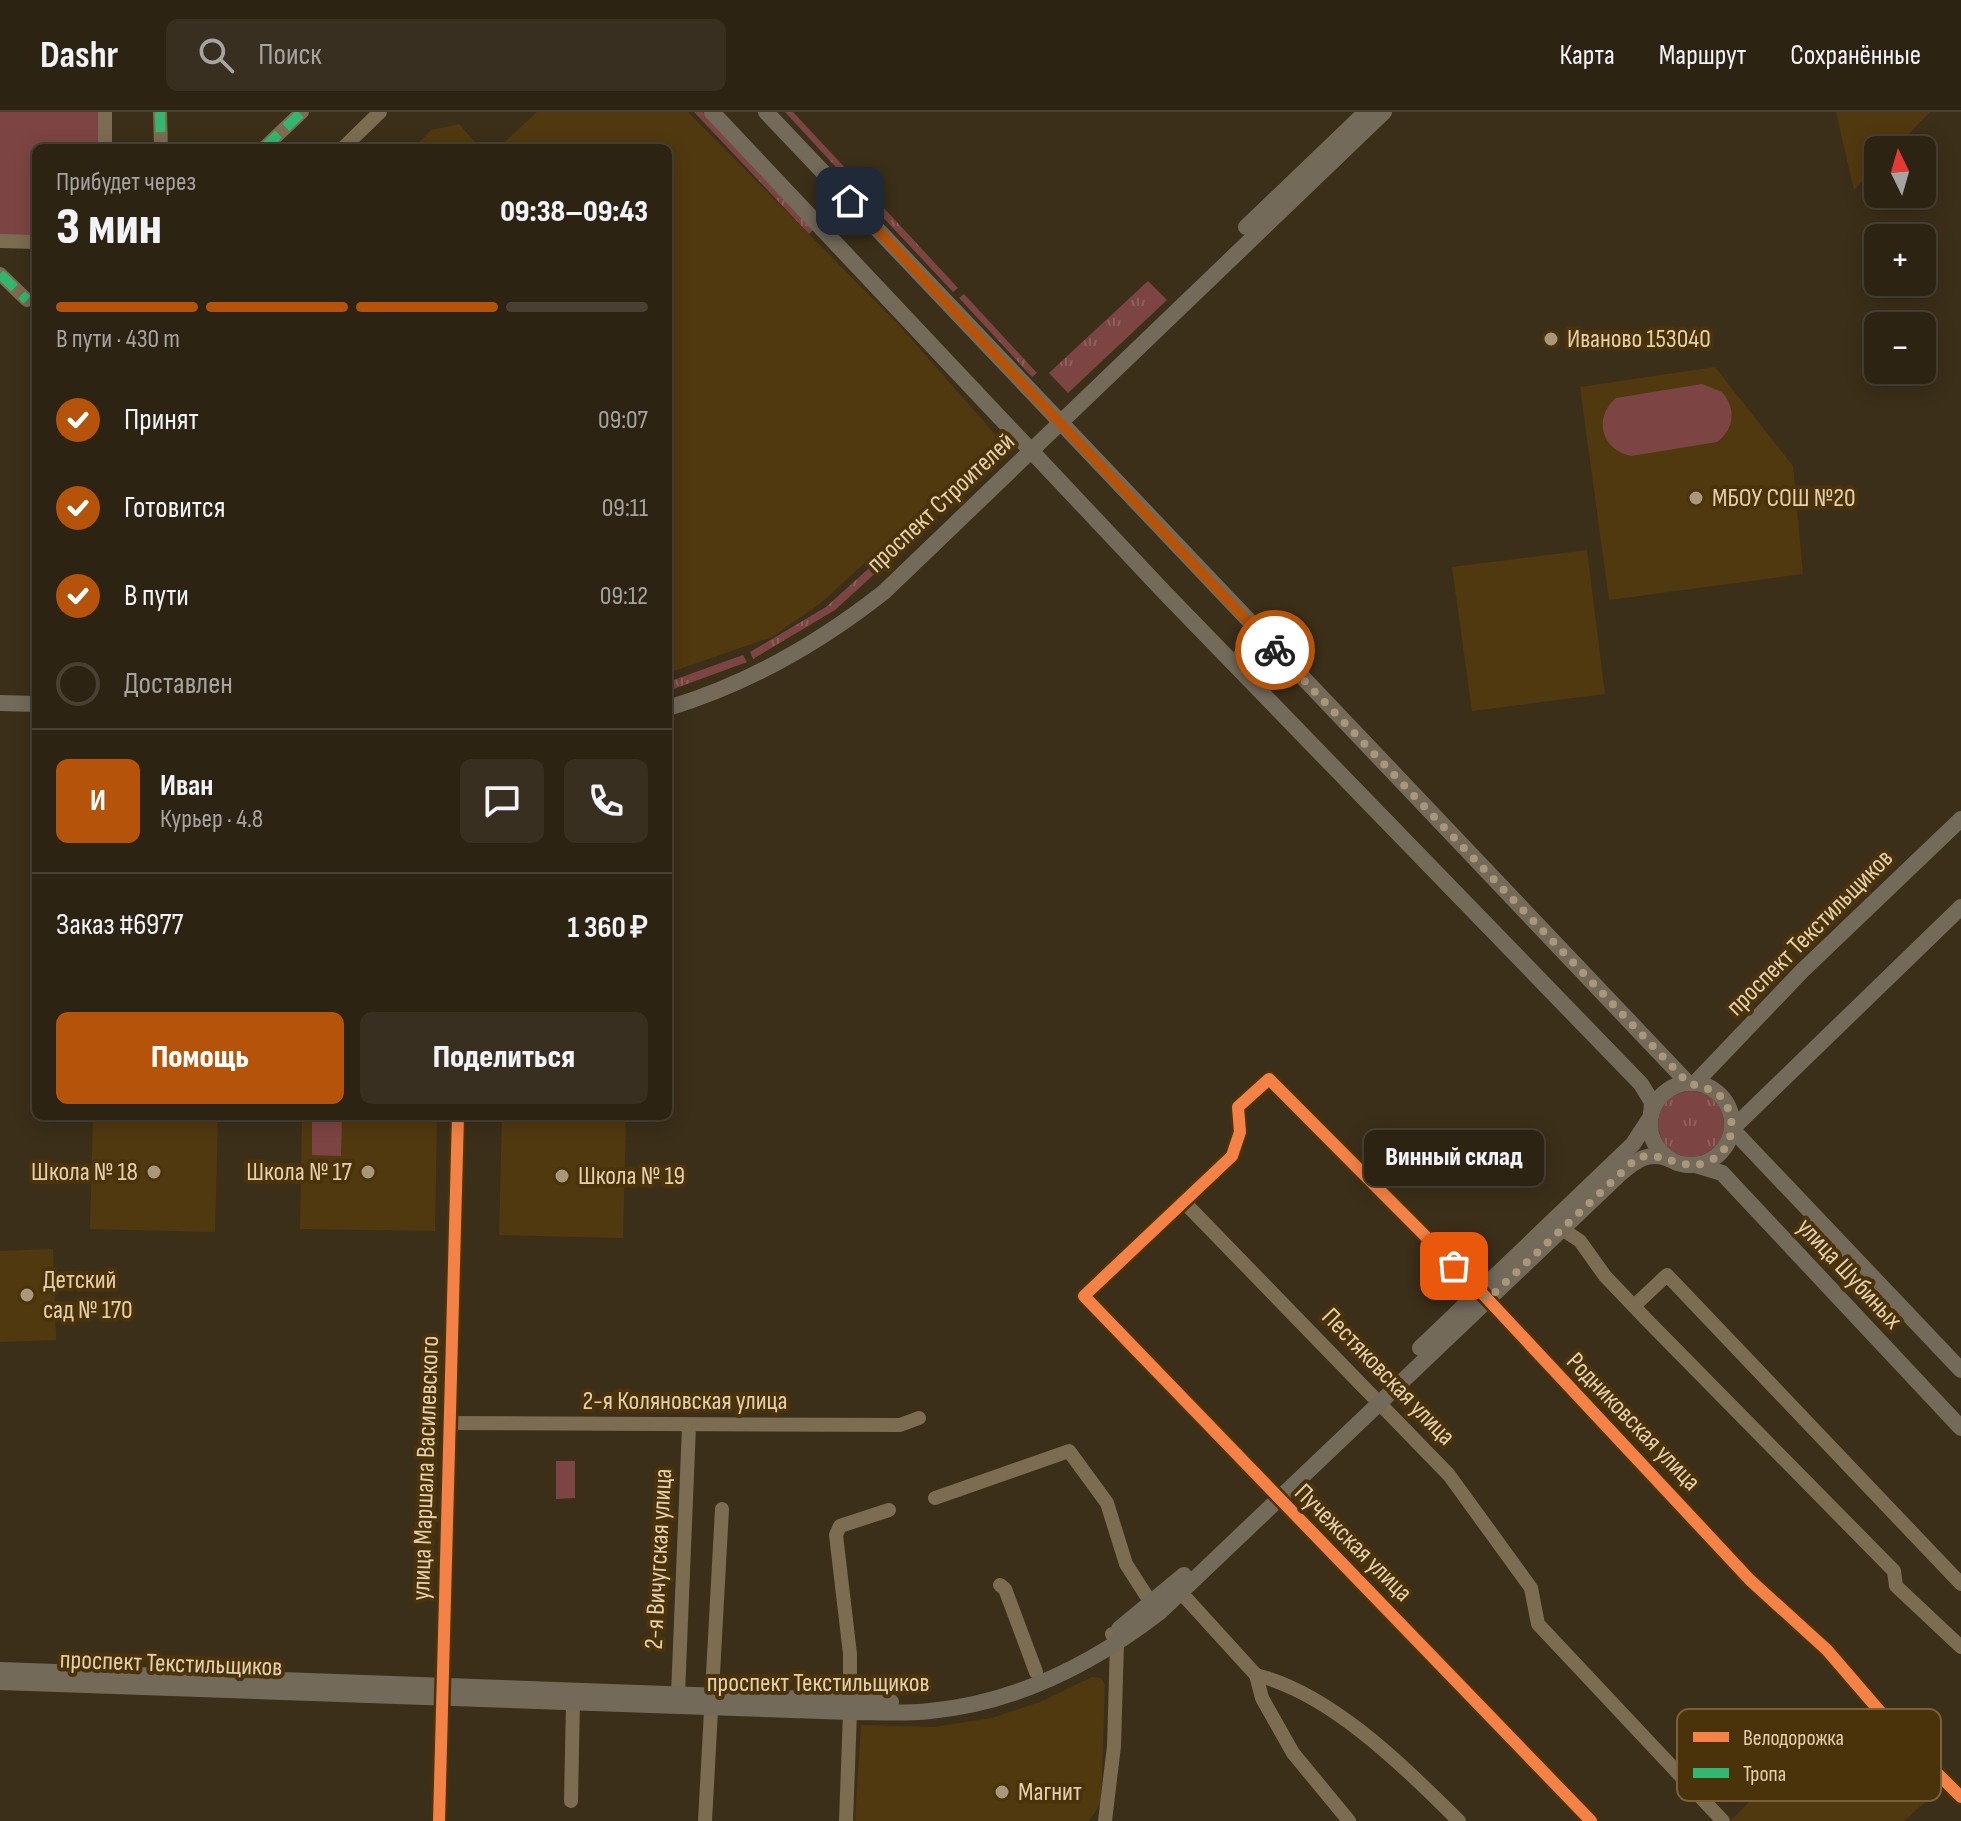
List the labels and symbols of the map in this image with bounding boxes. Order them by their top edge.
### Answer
north arrow [1864,136,1936,208]
pin [816,167,884,235]
place label: Иваново 153040 [1567,324,1711,355]
marker: Иваново 153040 [1542,330,1560,348]
street label: проспект Строителей [860,426,1022,580]
place label: МБОУ СОШ №20 [1712,483,1856,514]
marker: МБОУ СОШ №20 [1687,489,1705,507]
courier [1235,610,1315,690]
street label: проспект Текстильщиков [1720,843,1900,1023]
callout: Винный склад [1364,1130,1544,1186]
place label: Школа № 18 [31,1157,138,1188]
place label: Школа № 17 [246,1157,353,1188]
place label: Школа № 19 [578,1161,685,1192]
marker: Школа № 18 [145,1163,163,1181]
marker: Школа № 17 [359,1163,377,1181]
marker: Школа № 19 [553,1167,571,1185]
street label: улица Шубиных [1790,1212,1908,1336]
pin [1420,1232,1488,1300]
place label: Детский сад № 170 [43,1265,133,1326]
marker: Детский сад № 170 [18,1286,36,1304]
street label: Пестяковская улица [1315,1302,1461,1452]
street label: улица Маршала Василевского [406,1335,446,1601]
street label: Родниковская улица [1559,1347,1707,1497]
street label: 2-я Коляновская улица [583,1386,787,1417]
street label: 2-я Вичугская улица [639,1468,679,1650]
street label: Пучежская улица [1288,1478,1418,1608]
street label: проспект Текстильщиков [59,1645,283,1683]
street label: проспект Текстильщиков [707,1668,929,1699]
legend [1677,1709,1941,1801]
text: Велодорожка [1743,1725,1844,1752]
text: Тропа [1743,1761,1786,1788]
place label: Магнит [1018,1777,1082,1808]
marker: Магнит [993,1783,1011,1801]

